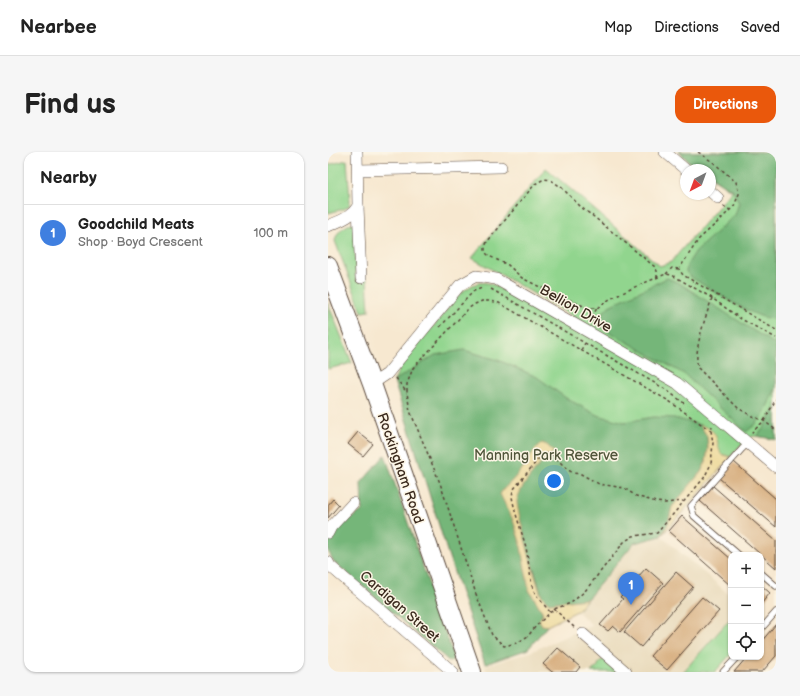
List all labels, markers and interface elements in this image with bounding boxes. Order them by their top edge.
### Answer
text: Nearbee [20,16,97,39]
text: Map [604,19,632,36]
text: Directions [654,19,719,36]
text: Saved [741,19,780,36]
button: Directions [675,86,776,123]
text: Find us [24,88,116,121]
north arrow [680,164,716,200]
text: Nearby [40,168,97,188]
text: Goodchild Meats [78,215,194,234]
text: 1 [50,225,56,241]
text: 100 m [253,225,288,241]
text: Shop · Boyd Crescent [78,234,203,250]
street label: Bellion Drive [537,281,615,336]
street label: Rockingham Road [374,410,428,526]
park label: Manning Park Reserve [474,447,618,464]
your location [544,471,564,491]
map controls [728,552,764,660]
button: + [728,552,764,588]
street label: Cardigan Street [356,567,443,646]
pin: 1 [618,572,644,605]
button: − [728,588,764,624]
button: locate [728,624,764,660]

